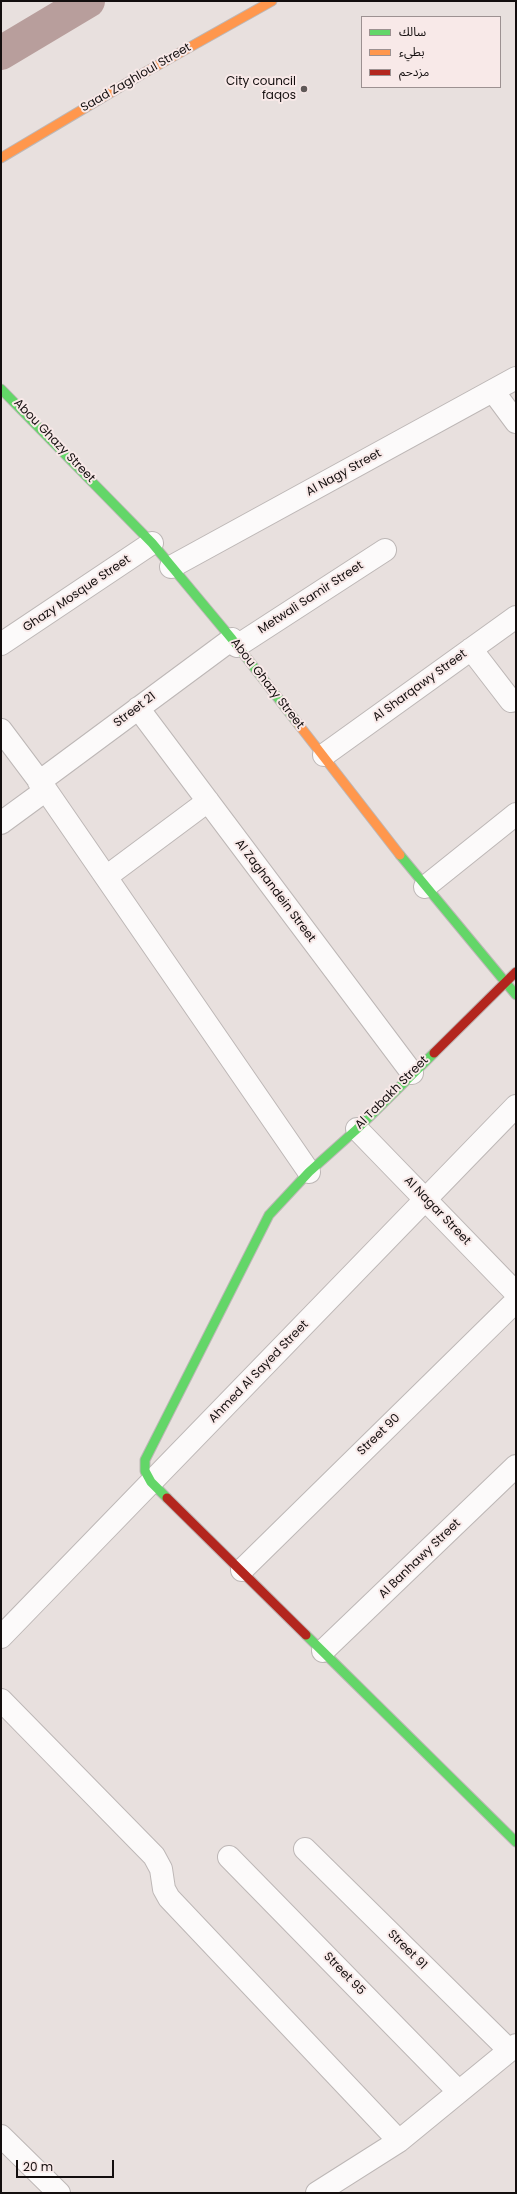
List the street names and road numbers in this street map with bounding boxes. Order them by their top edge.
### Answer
street label: Saad Zaghloul Street [78,41,194,115]
street label: Abou Ghazy Street [10,396,98,486]
street label: Al Nagy Street [304,446,384,500]
street label: Ghazy Mosque Street [21,553,133,635]
street label: Metwali Samir Street [256,559,366,637]
street label: Abou Ghazy Street [227,636,307,732]
street label: Al Sharqawy Street [370,647,470,725]
street label: Street 21 [111,689,159,731]
street label: Al Zaghandein Street [232,837,318,945]
street label: Al Tabakh Street [353,1054,431,1132]
street label: Al Nagar Street [401,1174,473,1248]
street label: Ahmed Al Sayed Street [206,1318,312,1426]
street label: Street 90 [355,1411,403,1459]
street label: Al Banhawy Street [376,1516,464,1602]
street label: Street 91 [384,1927,430,1973]
street label: Street 95 [320,1950,368,1998]

